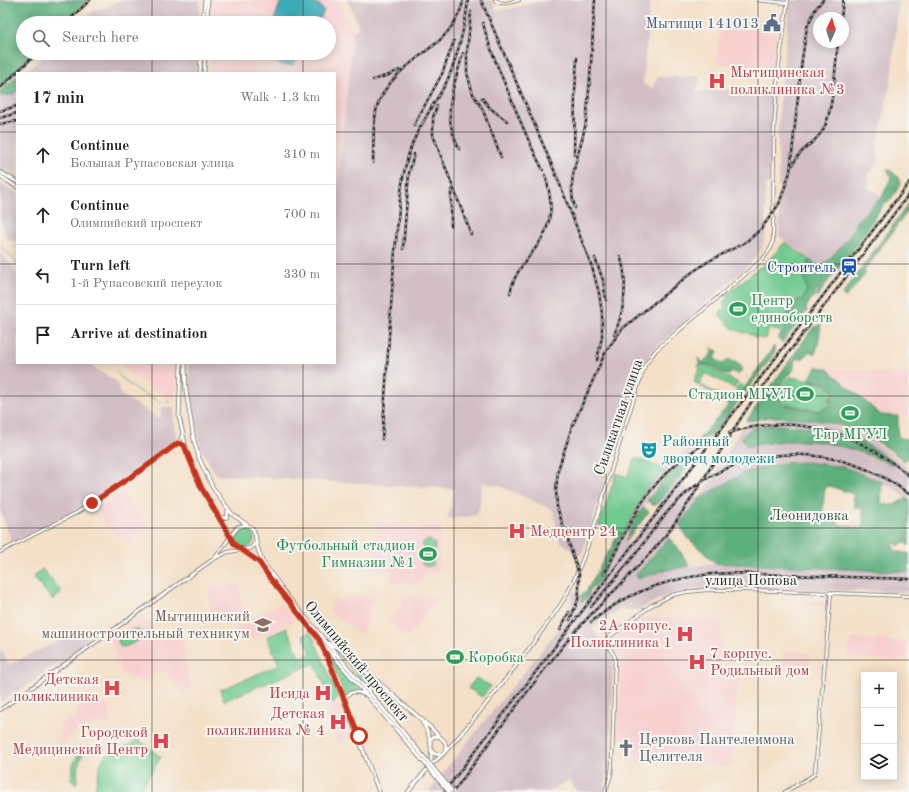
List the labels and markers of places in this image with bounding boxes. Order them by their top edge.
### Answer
public building icon: Мытищи 141013 [762,13,782,33]
place label: Мытищи 141013 [646,17,759,32]
place label: Мытищинская поликлиника №3 [730,66,845,98]
hospital icon: Мытищинская поликлиника №3 [707,71,727,91]
station icon: Строитель [839,257,859,277]
place label: Строитель [767,261,836,276]
place label: Центр единоборств [751,294,832,326]
sports icon: Центр единоборств [728,299,748,319]
sports icon: Стадион МГУЛ [795,384,815,404]
place label: Стадион МГУЛ [688,388,792,403]
sports icon: Тир МГУЛ [840,403,860,423]
place label: Тир МГУЛ [812,428,888,443]
place label: Районный дворец молодежи [662,435,775,467]
theatre icon: Районный дворец молодежи [639,440,659,460]
hospital icon: Медцентр 24 [507,521,527,541]
place label: Медцентр 24 [530,525,617,540]
place label: Футбольный стадион Гимназии №1 [276,539,415,571]
sports icon: Футбольный стадион Гимназии №1 [418,544,438,564]
place label: Мытищинский машиностроительный техникум [42,610,250,642]
school or university icon: Мытищинский машиностроительный техникум [253,615,273,635]
place label: 2А корпус. Поликлиника 1 [570,619,672,651]
hospital icon: 2А корпус. Поликлиника 1 [675,624,695,644]
sports icon: Коробка [445,647,465,667]
place label: 7 корпус. Родильный дом [710,647,810,679]
place label: Коробка [468,651,525,666]
hospital icon: 7 корпус. Родильный дом [687,652,707,672]
place label: Детская поликлиника [13,673,100,705]
hospital icon: Детская поликлиника [102,678,122,698]
hospital icon: Исида [313,683,333,703]
place label: Исида [269,687,311,702]
place label: Детская поликлиника № 4 [206,707,325,739]
hospital icon: Детская поликлиника № 4 [328,712,348,732]
place label: Городской Медицинский Центр [12,726,148,758]
hospital icon: Городской Медицинский Центр [151,731,171,751]
place label: Церковь Пантелеимона Целителя [639,733,795,765]
church icon: Церковь Пантелеимона Целителя [616,738,636,758]

